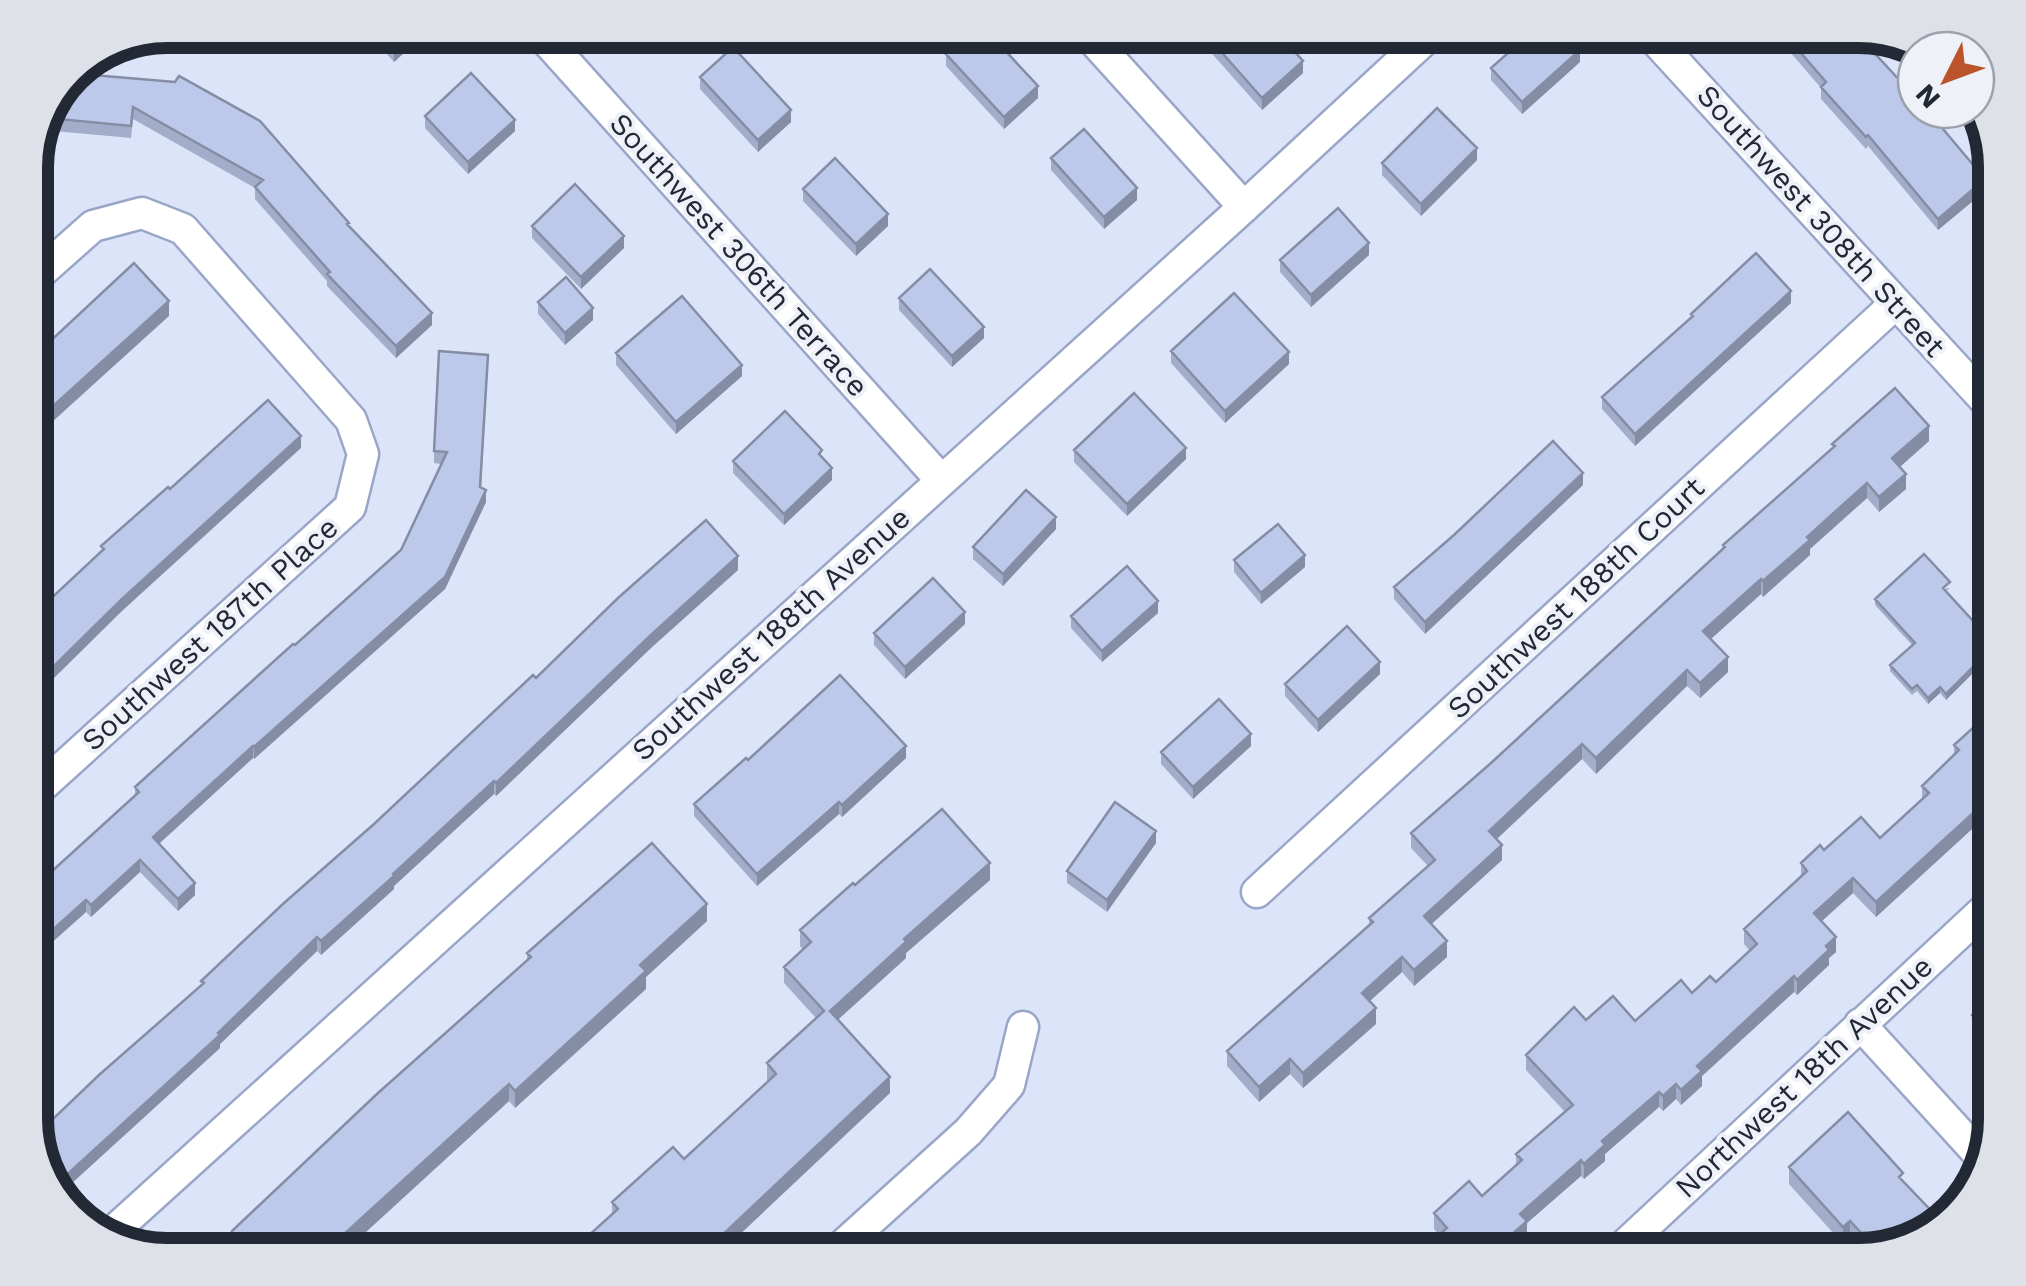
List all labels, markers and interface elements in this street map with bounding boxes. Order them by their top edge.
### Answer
north arrow [1896,30,1996,130]
street label: Southwest 308th Street [1690,78,1953,364]
text: N [1909,78,1947,115]
street label: Southwest 306th Terrace [603,106,876,404]
street label: Southwest 188th Court [1440,469,1711,726]
street label: Southwest 188th Avenue [625,500,917,768]
street label: Southwest 187th Place [74,509,345,758]
street label: Northwest 18th Avenue [1668,948,1939,1205]

